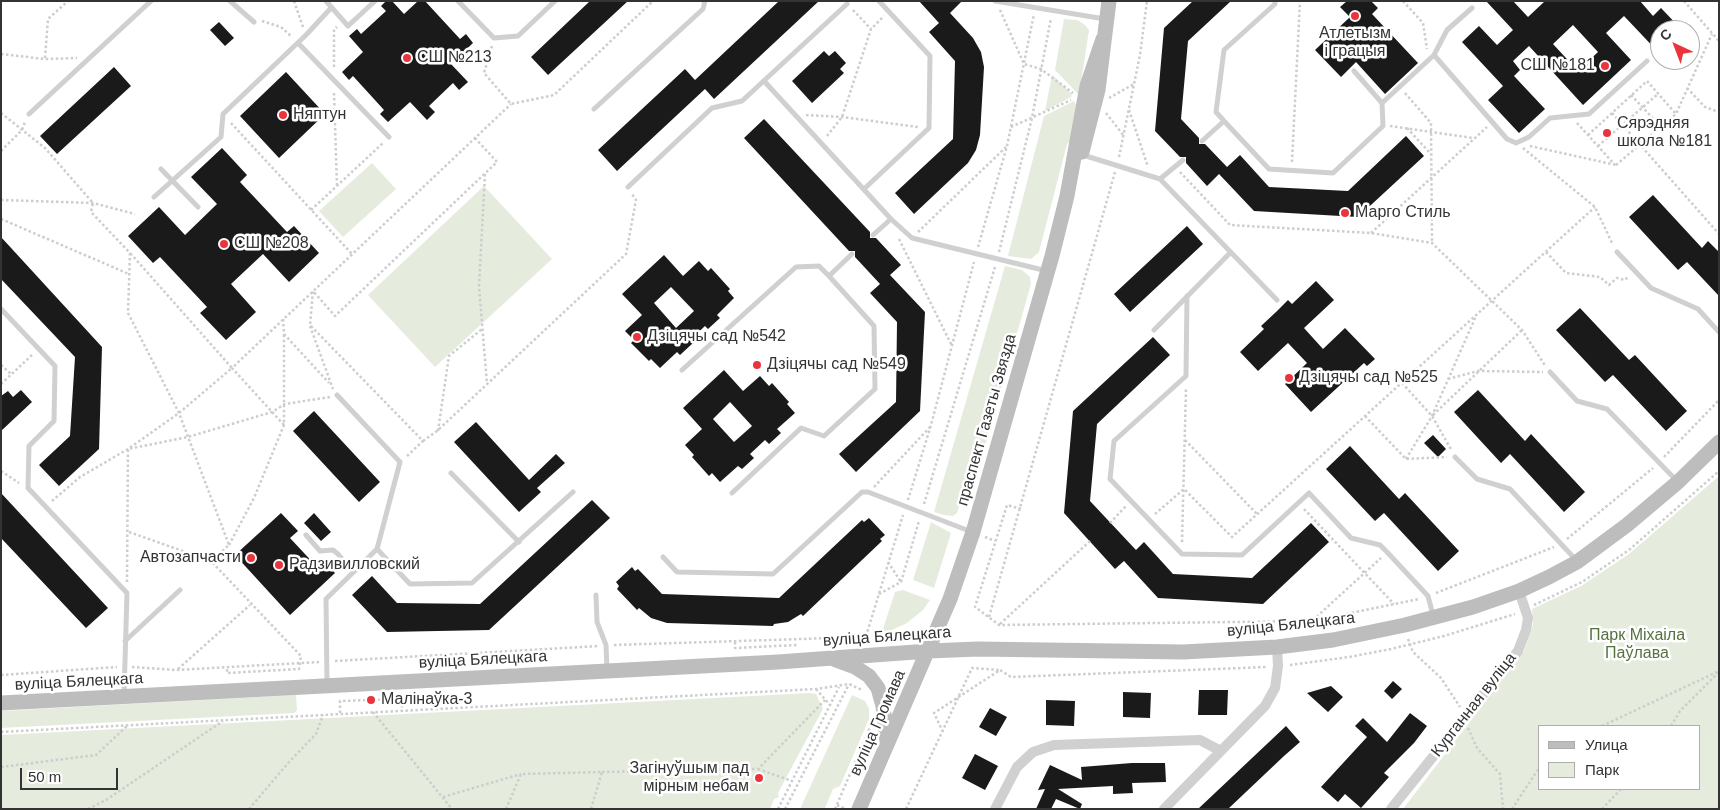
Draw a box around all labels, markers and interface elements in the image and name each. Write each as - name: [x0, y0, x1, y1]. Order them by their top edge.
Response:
- marker: Атлетызм і грацыя: [1349, 10, 1361, 22]
- north arrow: [1650, 20, 1700, 70]
- place label: Атлетызм і грацыя: [1319, 24, 1391, 62]
- text: С: [1656, 25, 1675, 44]
- place label: СШ №213: [417, 48, 492, 68]
- marker: СШ №213: [401, 52, 413, 64]
- place label: СШ №181: [1520, 56, 1595, 76]
- marker: СШ №181: [1599, 60, 1611, 72]
- place label: Няптун: [293, 105, 346, 125]
- marker: Няптун: [277, 109, 289, 121]
- place label: Сярэдняя школа №181: [1617, 114, 1712, 152]
- marker: Сярэдняя школа №181: [1601, 127, 1613, 139]
- place label: Марго Стиль: [1355, 203, 1451, 223]
- marker: Марго Стиль: [1339, 207, 1351, 219]
- place label: СШ №208: [234, 234, 309, 254]
- marker: СШ №208: [218, 238, 230, 250]
- place label: Дзіцячы сад №542: [647, 327, 786, 347]
- marker: Дзіцячы сад №542: [631, 331, 643, 343]
- street label: праспект Газеты Звязда: [953, 332, 1021, 508]
- place label: Дзіцячы сад №549: [767, 355, 906, 375]
- marker: Дзіцячы сад №549: [751, 359, 763, 371]
- place label: Дзіцячы сад №525: [1299, 368, 1438, 388]
- marker: Дзіцячы сад №525: [1283, 372, 1295, 384]
- place label: Автозапчасти: [140, 548, 241, 568]
- marker: Автозапчасти: [245, 552, 257, 564]
- place label: Радзивилловский: [289, 555, 420, 575]
- marker: Радзивилловский: [273, 559, 285, 571]
- street label: вуліца Бялецкага: [1226, 609, 1356, 641]
- street label: вуліца Бялецкага: [822, 623, 952, 651]
- park label: Парк Міхаіла Паўлава: [1589, 626, 1685, 664]
- street label: вуліца Бялецкага: [418, 647, 548, 673]
- street label: Курганная вуліца: [1427, 649, 1521, 761]
- street label: вуліца Громава: [846, 667, 910, 779]
- street label: вуліца Бялецкага: [14, 669, 144, 695]
- place label: Малінаўка-3: [381, 690, 473, 710]
- marker: Малінаўка-3: [365, 694, 377, 706]
- legend: [1538, 725, 1700, 790]
- text: Улица: [1585, 736, 1628, 753]
- scale bar: [22, 758, 120, 790]
- place label: Загінуўшым пад мірным небам: [630, 759, 749, 797]
- text: Парк: [1585, 761, 1619, 778]
- text: 50 m: [28, 768, 61, 785]
- marker: Загінуўшым пад мірным небам: [753, 772, 765, 784]

